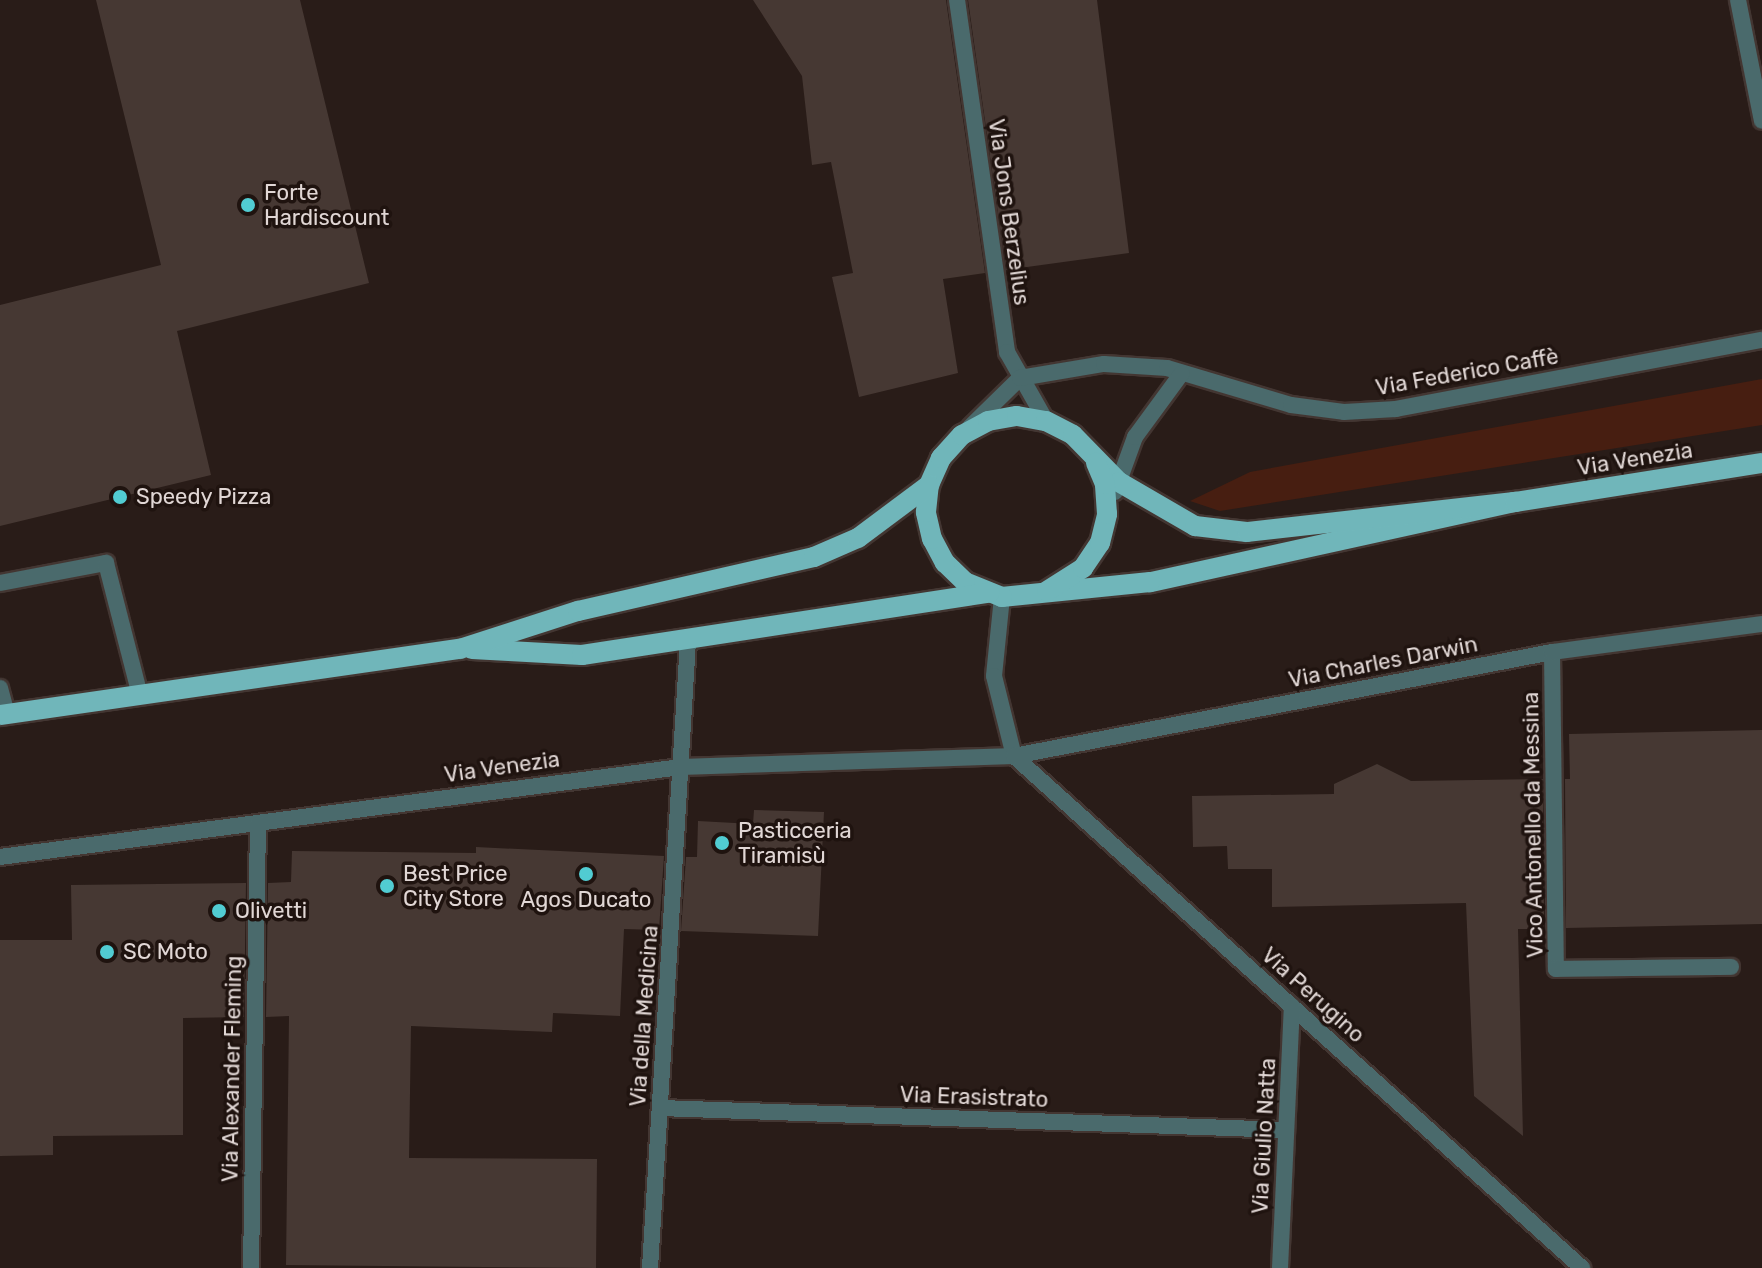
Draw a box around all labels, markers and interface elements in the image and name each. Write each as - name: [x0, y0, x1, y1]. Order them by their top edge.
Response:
- street label: Via Jons Berzelius: [983, 117, 1035, 307]
- place label: Forte Hardiscount: [264, 179, 389, 230]
- marker: Forte Hardiscount: [239, 196, 257, 214]
- street label: Via Federico Caffè: [1373, 343, 1561, 401]
- street label: Via Venezia: [1575, 437, 1695, 481]
- place label: Speedy Pizza: [136, 484, 272, 510]
- marker: Speedy Pizza: [111, 488, 129, 506]
- street label: Via Charles Darwin: [1286, 631, 1480, 693]
- street label: Vico Antonello da Messina: [1517, 691, 1549, 959]
- street label: Via Venezia: [442, 746, 562, 788]
- place label: Pasticceria Tiramisù: [738, 817, 852, 868]
- marker: Pasticceria Tiramisù: [713, 834, 731, 852]
- place label: Best Price City Store: [403, 860, 507, 912]
- marker: Agos Ducato: [577, 865, 595, 883]
- marker: Best Price City Store: [378, 877, 396, 895]
- place label: Agos Ducato: [521, 887, 651, 913]
- place label: Olivetti: [235, 898, 307, 924]
- marker: Olivetti: [210, 902, 228, 920]
- street label: Via della Medicina: [624, 924, 664, 1108]
- place label: SC Moto: [123, 939, 208, 965]
- street label: Via Perugino: [1256, 942, 1370, 1048]
- marker: SC Moto: [98, 943, 116, 961]
- street label: Via Alexander Fleming: [217, 955, 247, 1183]
- street label: Via Giulio Natta: [1247, 1057, 1281, 1215]
- street label: Via Erasistrato: [899, 1081, 1049, 1113]

